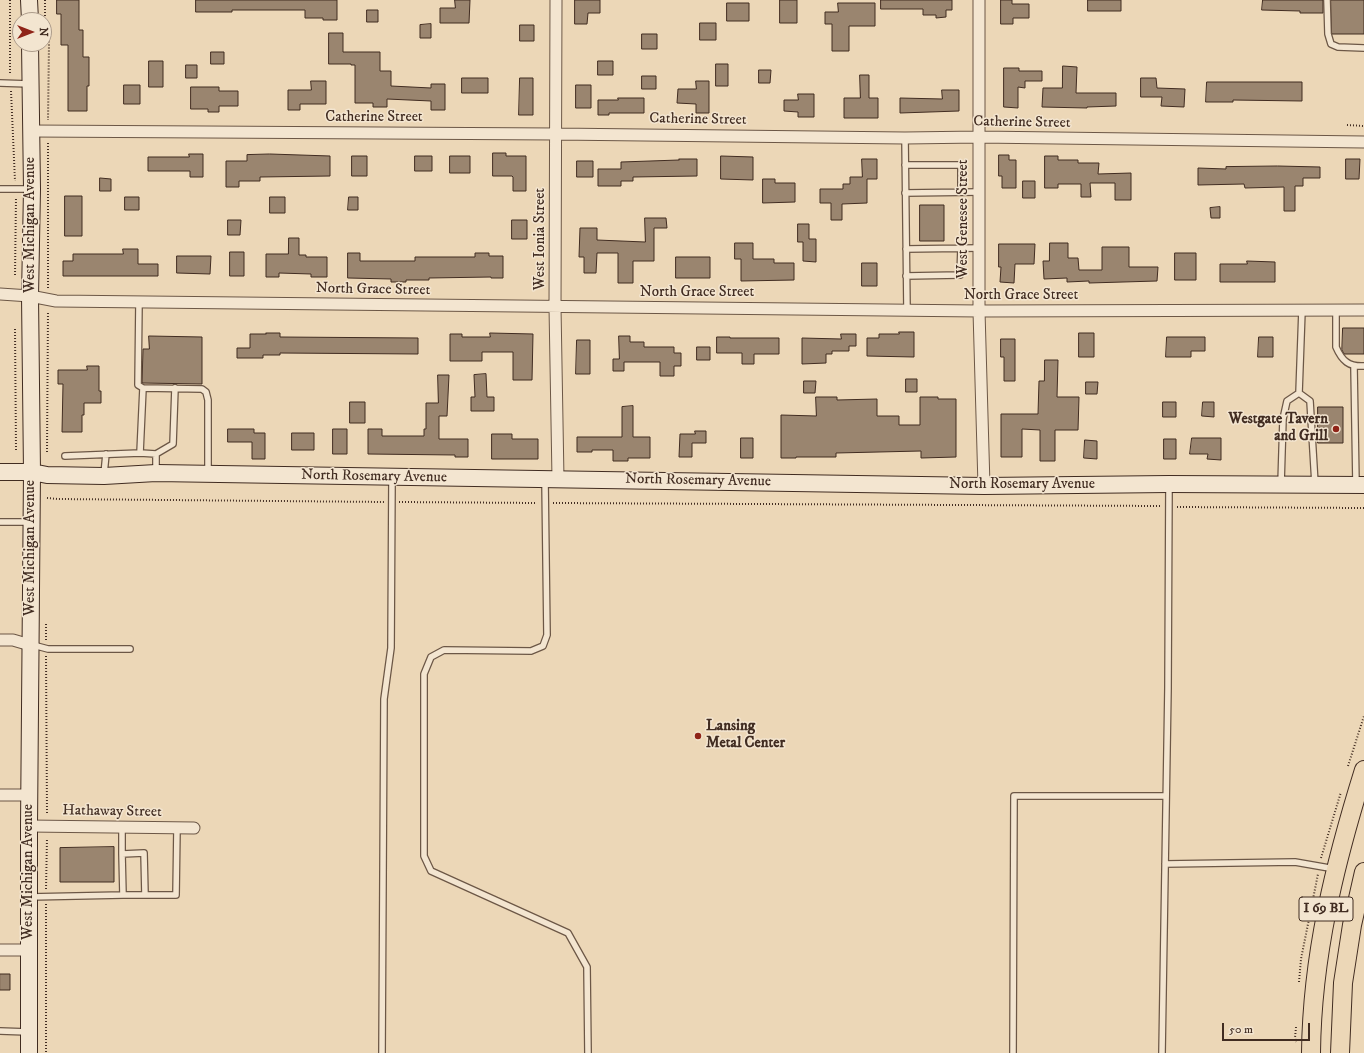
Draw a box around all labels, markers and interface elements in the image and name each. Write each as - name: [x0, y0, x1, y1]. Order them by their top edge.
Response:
- north arrow: [12, 12, 52, 52]
- text: N: [36, 27, 50, 37]
- street label: Catherine Street: [325, 109, 423, 127]
- street label: Catherine Street: [649, 110, 747, 130]
- street label: Catherine Street: [973, 113, 1071, 133]
- street label: West Michigan Avenue: [22, 157, 40, 293]
- street label: West Genesee Street: [955, 159, 973, 279]
- street label: West Ionia Street: [532, 188, 550, 290]
- street label: North Grace Street: [316, 280, 430, 300]
- street label: North Grace Street: [640, 284, 754, 302]
- street label: North Grace Street: [964, 287, 1078, 305]
- place label: Westgate Tavern and Grill: [1229, 411, 1328, 446]
- marker: Westgate Tavern and Grill: [1331, 424, 1341, 434]
- street label: North Rosemary Avenue: [301, 467, 447, 487]
- street label: North Rosemary Avenue: [625, 471, 771, 491]
- street label: North Rosemary Avenue: [949, 476, 1095, 494]
- street label: West Michigan Avenue: [22, 480, 40, 616]
- place label: Lansing Metal Center: [706, 718, 785, 753]
- marker: Lansing Metal Center: [693, 731, 703, 741]
- street label: Hathaway Street: [62, 802, 162, 822]
- street label: West Michigan Avenue: [20, 804, 38, 940]
- road number: I 69 BL: [1299, 897, 1353, 921]
- scale bar: [1224, 1015, 1312, 1041]
- text: 50 m: [1229, 1022, 1253, 1037]

